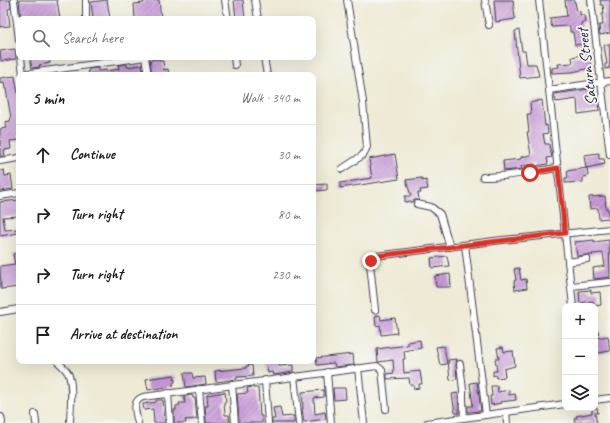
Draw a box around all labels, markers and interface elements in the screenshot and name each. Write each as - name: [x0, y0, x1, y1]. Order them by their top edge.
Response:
- search box: [16, 16, 316, 60]
- street label: Saturn Street: [572, 25, 602, 107]
- icon: search: [30, 27, 52, 49]
- text: Search here: [62, 29, 123, 48]
- text: 5 min: [32, 88, 64, 109]
- text: Walk · 340 m: [241, 90, 300, 106]
- icon: ahead: [32, 144, 54, 166]
- text: Continue: [70, 145, 115, 164]
- text: 30 m: [278, 147, 300, 163]
- route start: [521, 164, 539, 182]
- icon: right: [32, 204, 54, 226]
- text: Turn right: [70, 205, 123, 224]
- text: 80 m: [278, 207, 300, 223]
- route end: [362, 252, 380, 270]
- icon: right: [32, 264, 54, 286]
- text: Turn right: [70, 265, 123, 284]
- text: 230 m: [272, 267, 300, 283]
- map controls: [562, 303, 598, 411]
- button: +: [562, 303, 598, 339]
- icon: arrive: [32, 324, 54, 346]
- text: Arrive at destination: [70, 325, 177, 344]
- button: −: [562, 339, 598, 375]
- button: layers: [562, 375, 598, 411]

